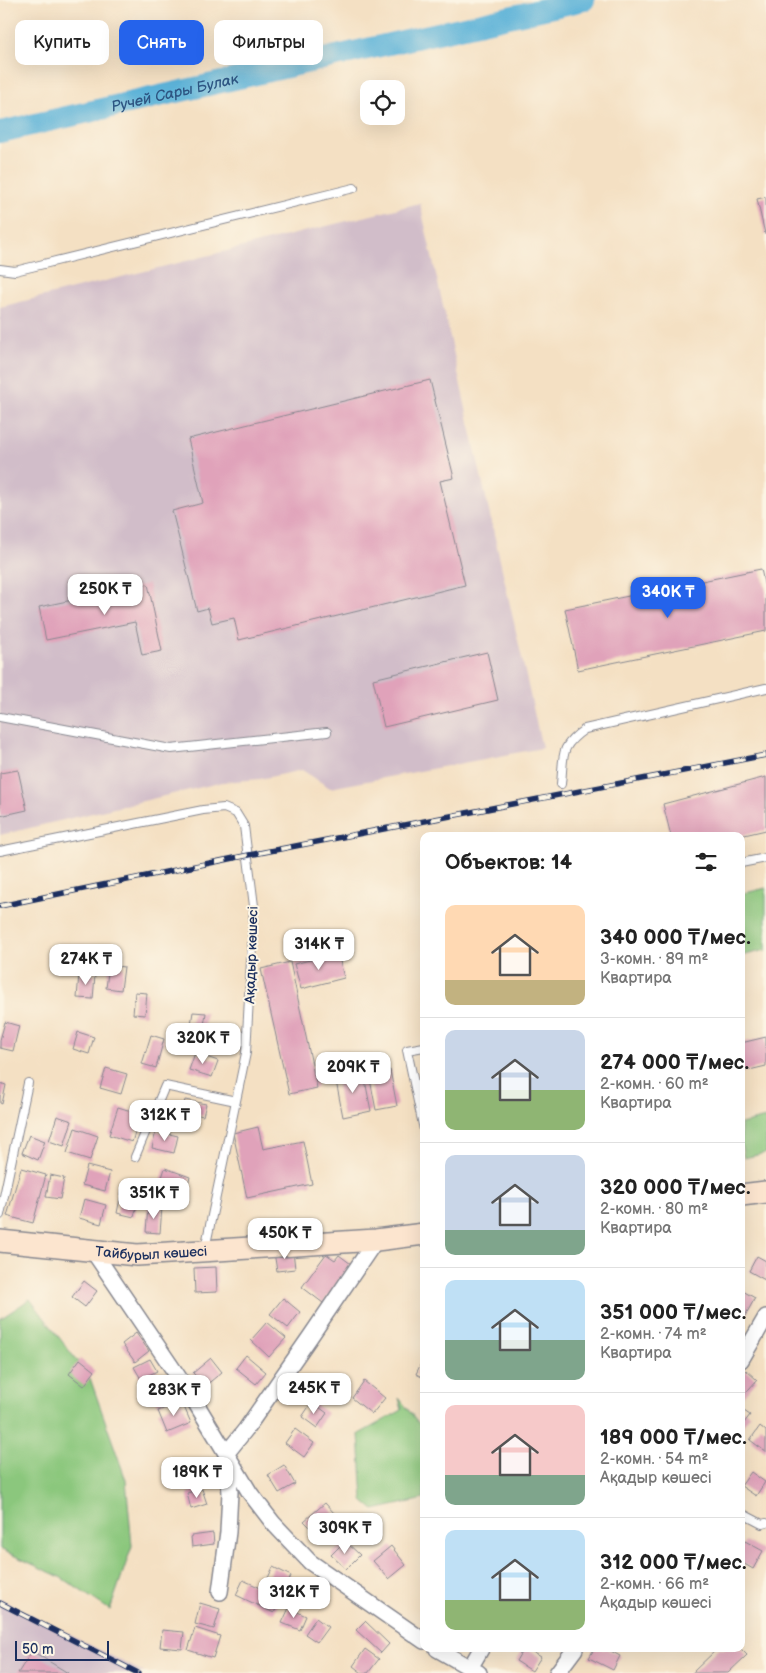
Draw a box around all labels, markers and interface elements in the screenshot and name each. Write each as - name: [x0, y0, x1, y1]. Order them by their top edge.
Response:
- chip: Купить: [15, 20, 109, 65]
- chip: Снять: [119, 20, 204, 65]
- chip: Фильтры: [214, 20, 323, 65]
- water label: Ручей Сары Булак: [109, 69, 241, 117]
- map controls: [360, 80, 405, 125]
- button: locate: [360, 80, 405, 125]
- pin: 250K ₸: [64, 574, 146, 616]
- pin: 340K ₸: [627, 576, 709, 619]
- text: 250K ₸: [79, 580, 131, 599]
- text: 340K ₸: [642, 583, 694, 602]
- icon: filters: [692, 848, 720, 876]
- text: Объектов: 14: [445, 850, 572, 875]
- street label: Ақадыр көшесі: [241, 906, 262, 1005]
- icon: home: [485, 925, 545, 985]
- text: 340 000 ₸/мес.: [600, 925, 751, 950]
- pin: 314K ₸: [278, 928, 360, 971]
- text: 314K ₸: [294, 935, 344, 954]
- pin: 274K ₸: [45, 944, 127, 986]
- text: 274K ₸: [60, 950, 112, 969]
- text: 3-комн. · 89 m²: [600, 950, 708, 969]
- text: Квартира: [600, 969, 672, 988]
- pin: 320K ₸: [162, 1022, 244, 1065]
- text: 320K ₸: [177, 1029, 229, 1048]
- icon: home: [485, 1050, 545, 1110]
- text: 274 000 ₸/мес.: [600, 1050, 749, 1075]
- pin: 209K ₸: [312, 1052, 394, 1094]
- text: 209K ₸: [327, 1058, 379, 1077]
- text: 2-комн. · 60 m²: [600, 1075, 709, 1094]
- text: Квартира: [600, 1094, 672, 1113]
- pin: 312K ₸: [124, 1100, 206, 1142]
- text: 312K ₸: [140, 1106, 190, 1125]
- icon: home: [485, 1175, 545, 1235]
- text: 320 000 ₸/мес.: [600, 1175, 751, 1200]
- pin: 351K ₸: [113, 1178, 195, 1220]
- text: 351K ₸: [129, 1184, 179, 1203]
- text: 2-комн. · 80 m²: [600, 1200, 708, 1219]
- pin: 450K ₸: [244, 1218, 326, 1260]
- text: Квартира: [600, 1219, 672, 1238]
- text: 450K ₸: [259, 1224, 311, 1243]
- street label: Тайбурыл көшесі: [94, 1243, 208, 1264]
- icon: home: [485, 1300, 545, 1360]
- text: 351 000 ₸/мес.: [600, 1300, 746, 1325]
- text: 2-комн. · 74 m²: [600, 1325, 707, 1344]
- text: Квартира: [600, 1344, 672, 1363]
- pin: 245K ₸: [273, 1372, 355, 1415]
- pin: 283K ₸: [133, 1374, 215, 1417]
- text: 245K ₸: [288, 1379, 340, 1398]
- text: 283K ₸: [148, 1381, 200, 1400]
- icon: home: [485, 1425, 545, 1485]
- text: 189 000 ₸/мес.: [600, 1425, 747, 1450]
- text: 2-комн. · 54 m²: [600, 1450, 708, 1469]
- pin: 189K ₸: [156, 1456, 238, 1499]
- text: 189K ₸: [172, 1463, 222, 1482]
- text: Ақадыр көшесі: [600, 1469, 712, 1488]
- pin: 309K ₸: [304, 1512, 386, 1555]
- text: 309K ₸: [319, 1519, 371, 1538]
- icon: home: [485, 1550, 545, 1610]
- text: 312 000 ₸/мес.: [600, 1550, 747, 1575]
- text: 2-комн. · 66 m²: [600, 1575, 709, 1594]
- pin: 312K ₸: [253, 1576, 335, 1619]
- text: 312K ₸: [269, 1583, 319, 1602]
- text: Ақадыр көшесі: [600, 1594, 712, 1613]
- scale bar: [15, 1638, 109, 1661]
- text: 50 m: [22, 1641, 54, 1658]

